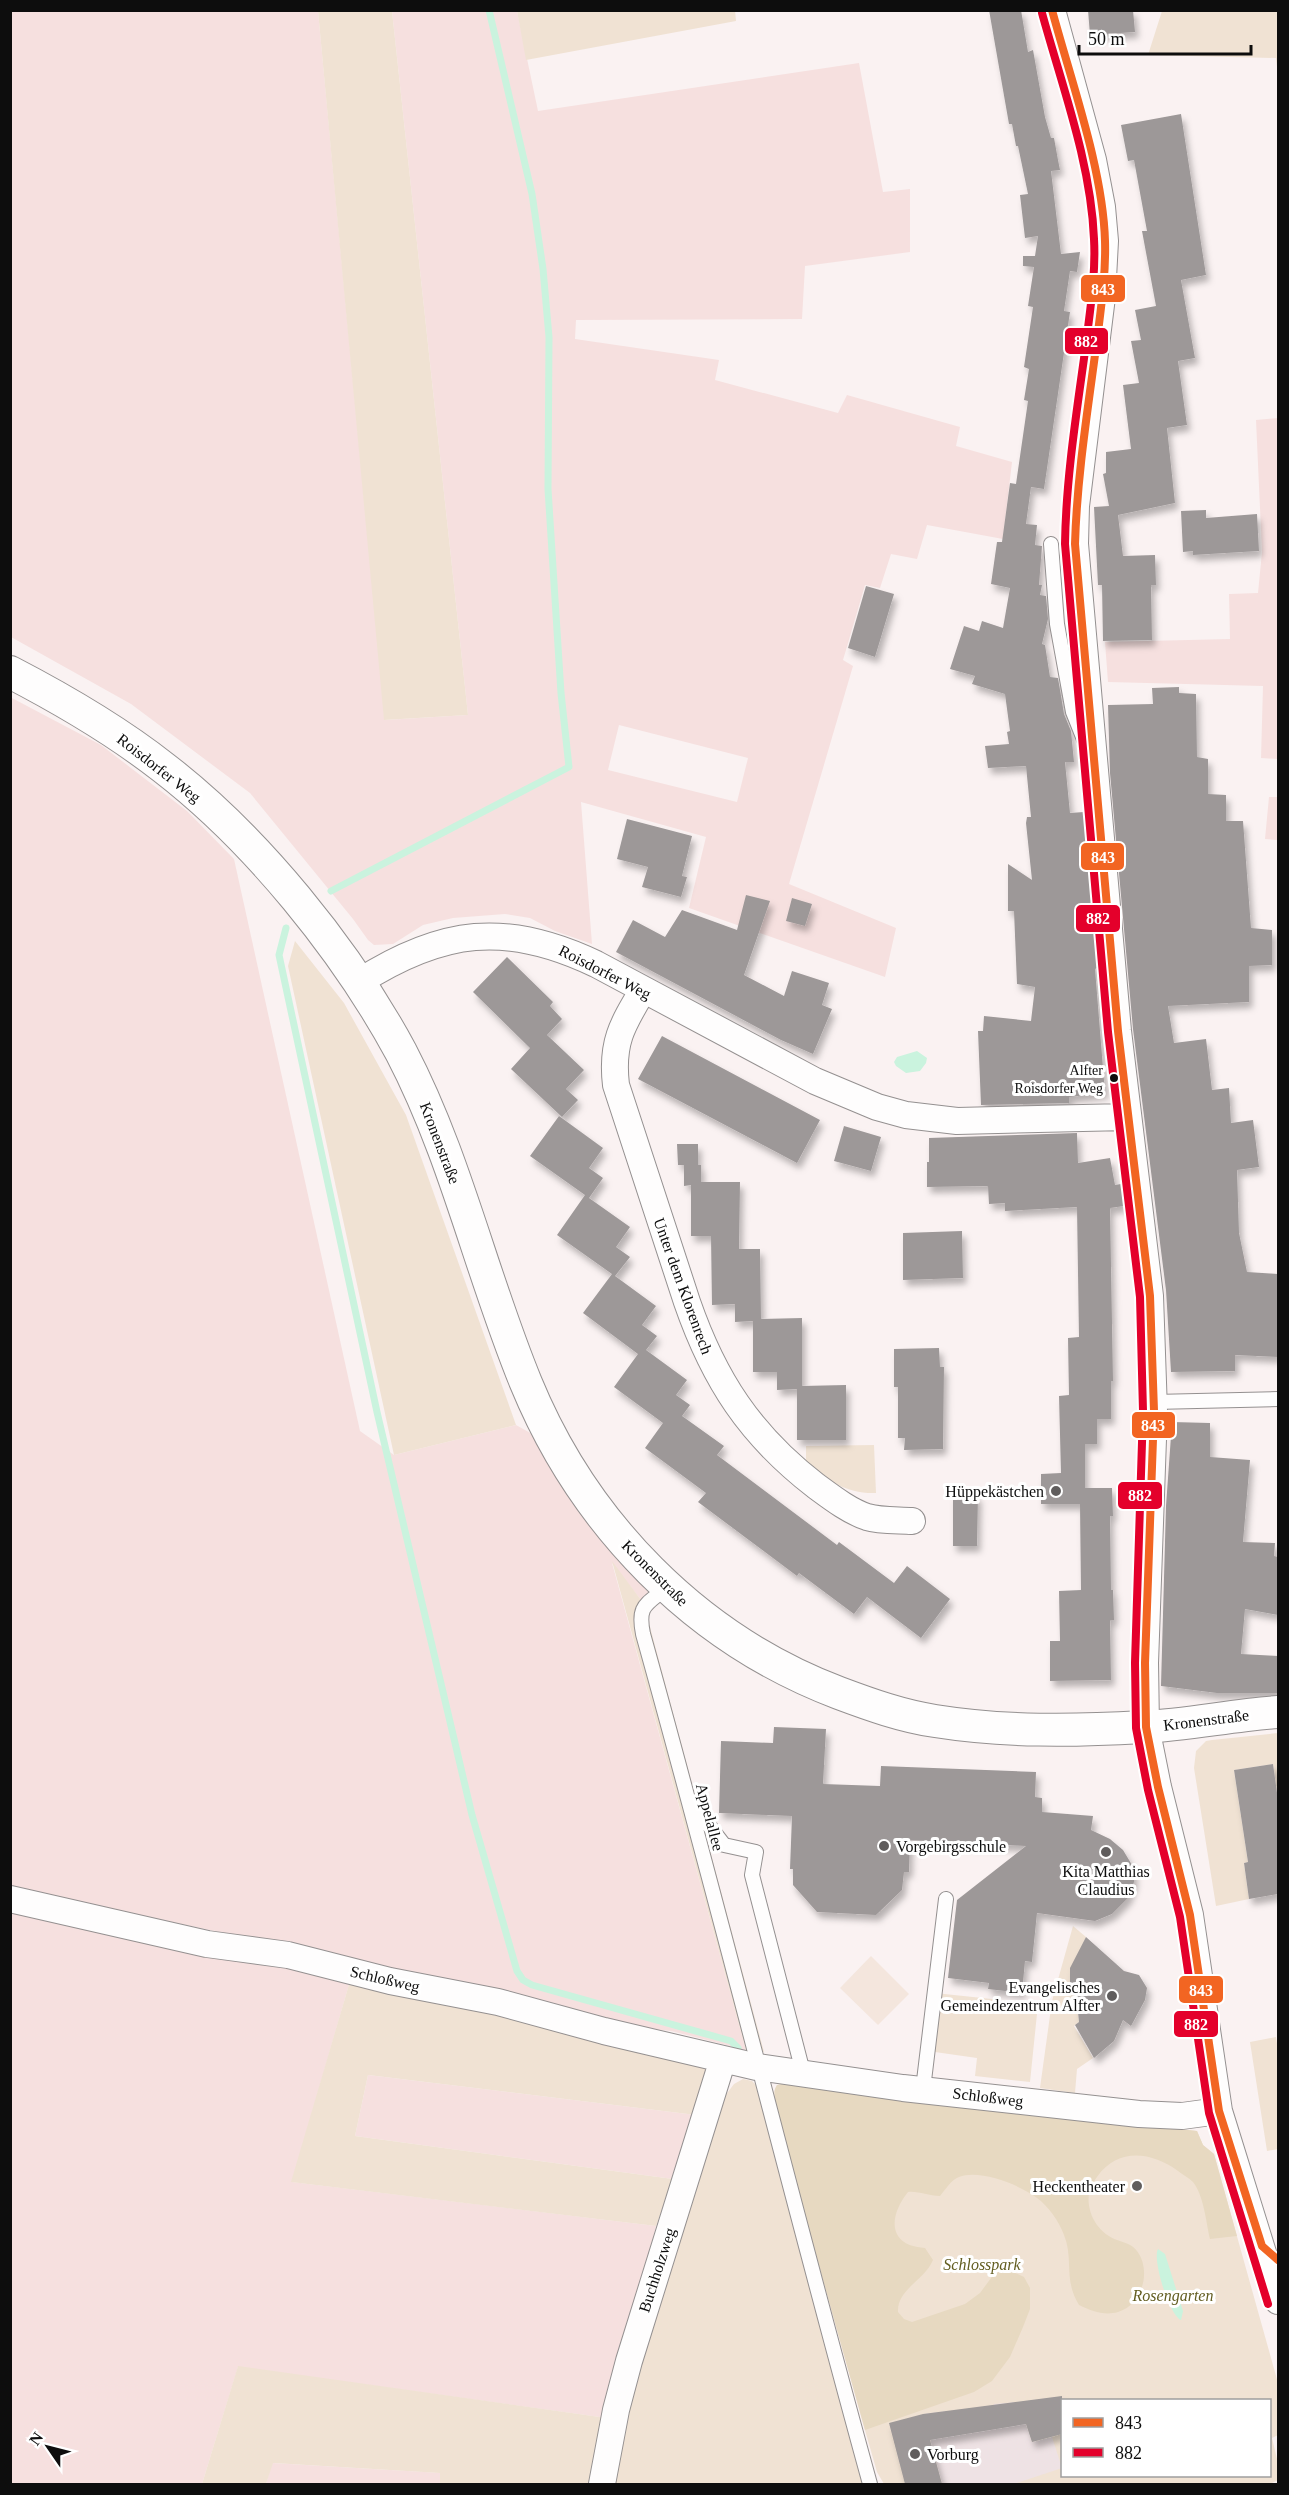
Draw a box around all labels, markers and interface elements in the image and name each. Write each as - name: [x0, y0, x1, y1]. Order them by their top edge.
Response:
- scale bar: [1079, 18, 1252, 56]
- text: 50 m: [1088, 29, 1125, 49]
- line badge: 843: [1080, 274, 1126, 303]
- text: 843: [1091, 281, 1115, 298]
- line badge: 882: [1064, 327, 1109, 355]
- text: 882: [1074, 333, 1098, 350]
- street label: Roisdorfer Weg: [113, 730, 204, 807]
- line badge: 843: [1080, 842, 1125, 871]
- text: 843: [1091, 849, 1115, 866]
- line badge: 882: [1075, 904, 1121, 933]
- text: 882: [1086, 910, 1110, 927]
- street label: Roisdorfer Weg: [556, 941, 654, 1003]
- place label: Alfter Roisdorfer Weg: [1015, 1063, 1103, 1096]
- marker: Alfter Roisdorfer Weg: [1108, 1072, 1120, 1084]
- street label: Kronenstraße: [417, 1100, 463, 1186]
- street label: Unter dem Klorenrech: [650, 1215, 716, 1357]
- line badge: 843: [1131, 1411, 1176, 1439]
- text: 843: [1141, 1417, 1165, 1434]
- line badge: 882: [1117, 1481, 1163, 1510]
- place label: Hüppekästchen: [945, 1483, 1044, 1501]
- marker: Hüppekästchen: [1049, 1484, 1063, 1498]
- text: 882: [1128, 1487, 1152, 1504]
- street label: Kronenstraße: [619, 1537, 691, 1609]
- street label: Kronenstraße: [1162, 1706, 1250, 1734]
- street label: Appelallee: [692, 1781, 727, 1853]
- place label: Vorgebirgsschule: [896, 1838, 1006, 1856]
- marker: Vorgebirgsschule: [877, 1839, 891, 1853]
- marker: Kita Matthias Claudius: [1099, 1845, 1113, 1859]
- place label: Kita Matthias Claudius: [1062, 1863, 1150, 1898]
- street label: Schloßweg: [348, 1963, 422, 1996]
- line badge: 843: [1178, 1975, 1224, 2004]
- place label: Evangelisches Gemeindezentrum Alfter: [941, 1979, 1101, 2014]
- text: 843: [1189, 1982, 1213, 1999]
- marker: Evangelisches Gemeindezentrum Alfter: [1105, 1989, 1119, 2003]
- line badge: 882: [1173, 2010, 1219, 2038]
- text: 882: [1184, 2016, 1208, 2033]
- street label: Schloßweg: [952, 2084, 1024, 2111]
- place label: Heckentheater: [1033, 2178, 1126, 2195]
- marker: Heckentheater: [1130, 2179, 1144, 2193]
- street label: Buchholzweg: [635, 2226, 680, 2315]
- park label: Schlosspark: [943, 2256, 1022, 2274]
- park label: Rosengarten: [1132, 2287, 1213, 2305]
- legend: [1061, 2399, 1271, 2477]
- text: 843: [1115, 2413, 1142, 2433]
- north arrow: [18, 2417, 78, 2477]
- text: N: [26, 2429, 47, 2448]
- text: 882: [1115, 2443, 1142, 2463]
- place label: Vorburg: [927, 2446, 979, 2464]
- marker: Vorburg: [908, 2447, 922, 2461]

